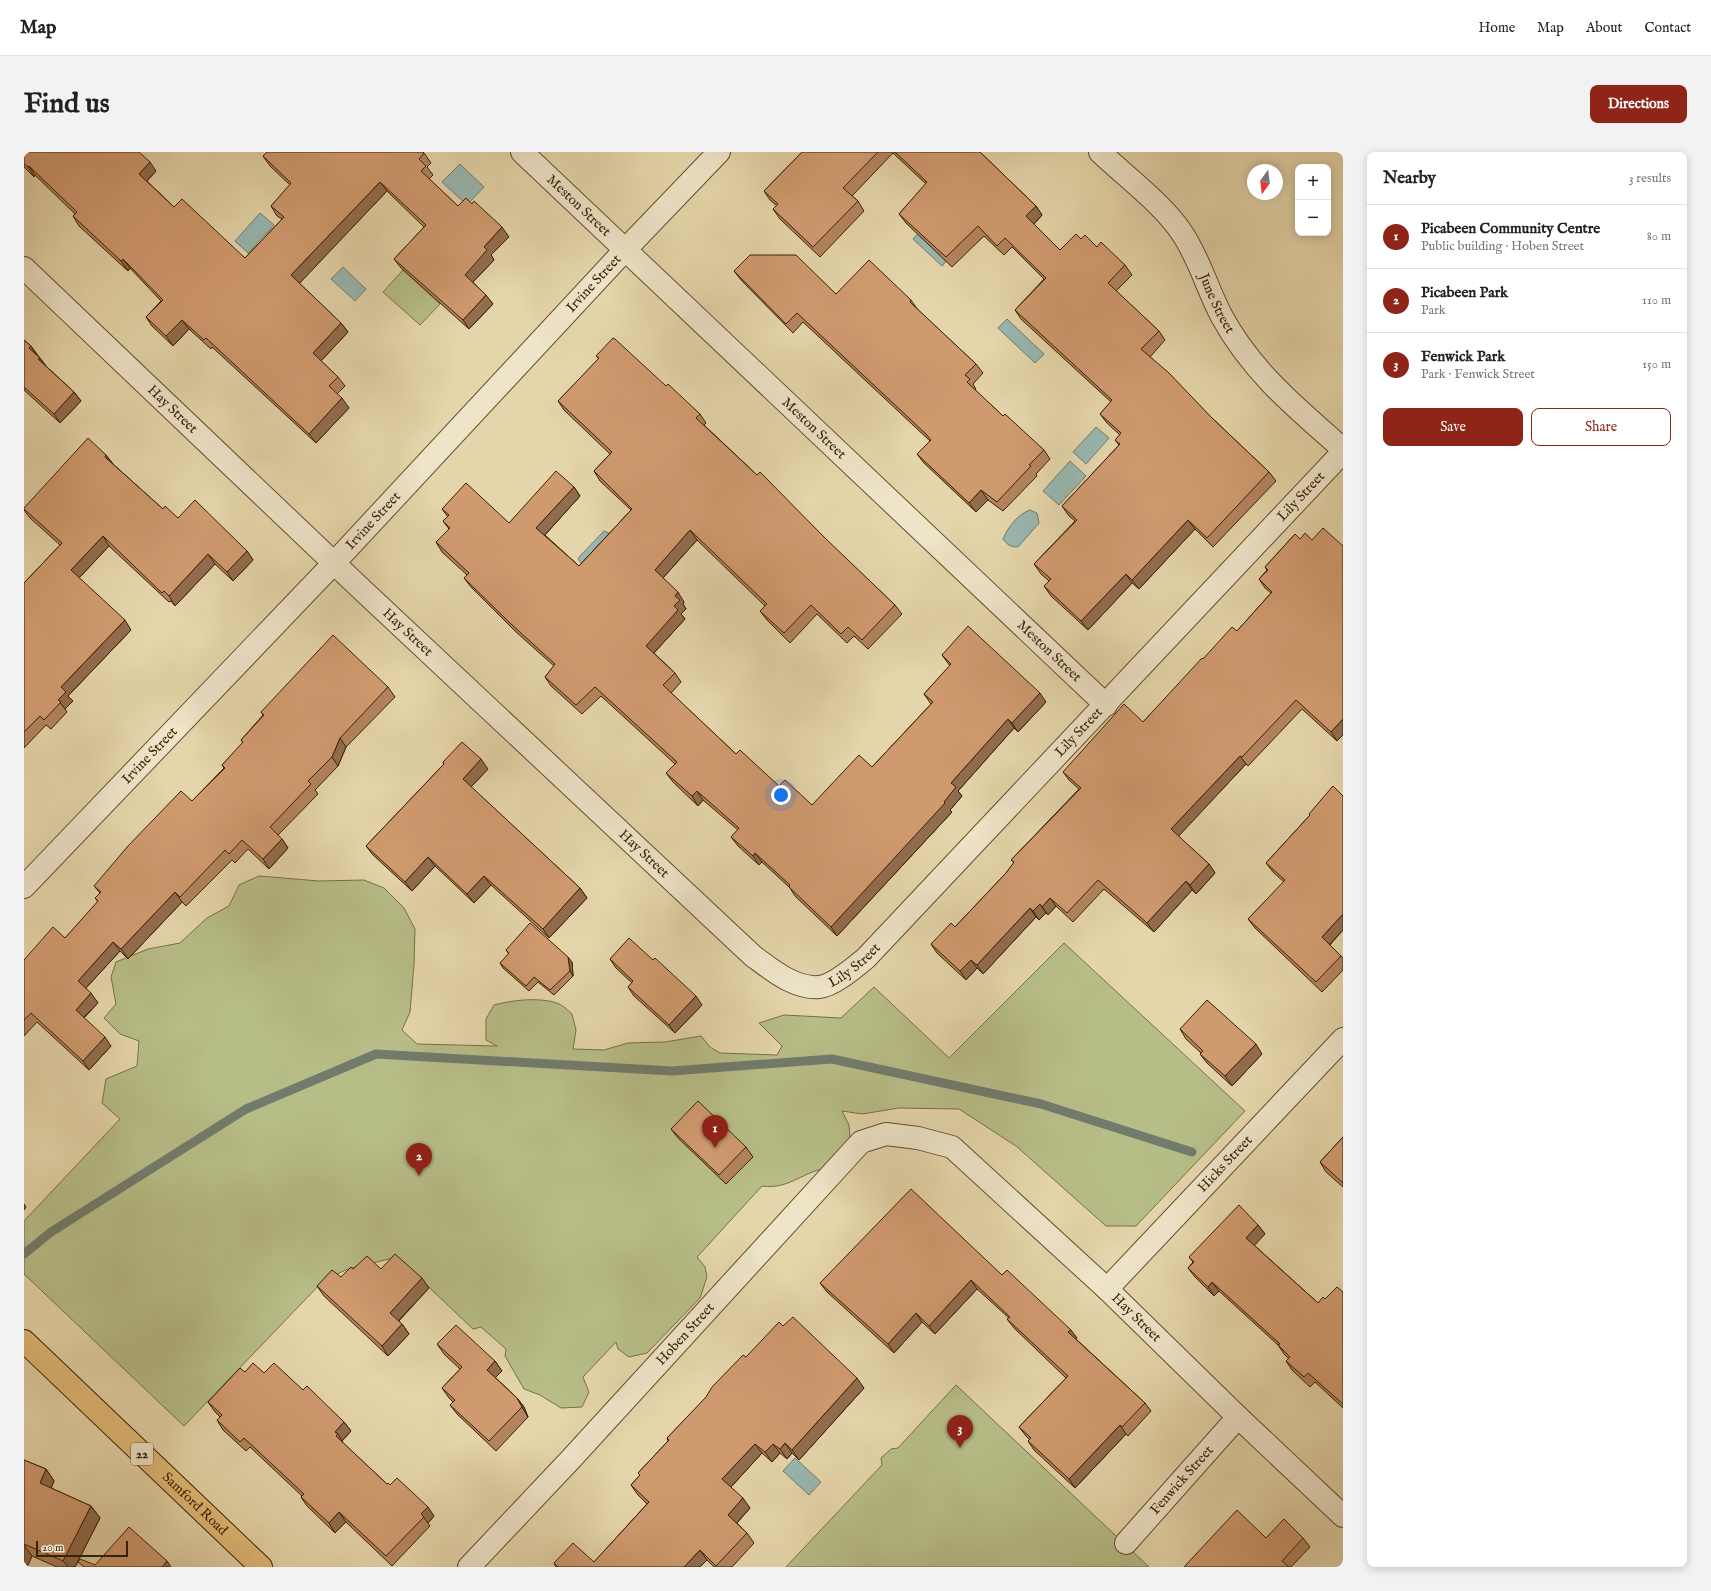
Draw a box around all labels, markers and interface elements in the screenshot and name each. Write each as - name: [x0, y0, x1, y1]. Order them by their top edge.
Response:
- text: Map: [20, 16, 56, 40]
- text: Home: [1479, 19, 1515, 37]
- text: Map: [1537, 19, 1564, 37]
- text: About: [1586, 19, 1622, 37]
- text: Contact: [1644, 19, 1691, 37]
- button: Directions: [1590, 85, 1687, 123]
- text: Find us: [24, 87, 110, 122]
- north arrow: [1247, 164, 1283, 200]
- map controls: [1295, 164, 1331, 236]
- button: +: [1295, 164, 1331, 200]
- text: Nearby: [1383, 168, 1436, 189]
- text: 3 results: [1629, 170, 1671, 187]
- street label: Meston Street: [543, 171, 615, 241]
- button: −: [1295, 200, 1331, 236]
- text: Picabeen Community Centre: [1421, 219, 1600, 238]
- text: 1: [1394, 228, 1398, 245]
- text: 80 m: [1647, 228, 1671, 245]
- text: Public building · Hoben Street: [1421, 238, 1584, 255]
- street label: Irvine Street: [562, 251, 625, 316]
- street label: June Street: [1194, 269, 1239, 337]
- text: Picabeen Park: [1421, 283, 1508, 302]
- text: 2: [1393, 292, 1399, 309]
- text: 110 m: [1642, 292, 1671, 309]
- text: Park: [1421, 302, 1446, 319]
- text: Fenwick Park: [1421, 347, 1505, 366]
- text: 3: [1394, 356, 1398, 373]
- text: 150 m: [1642, 356, 1671, 373]
- text: Park · Fenwick Street: [1421, 366, 1535, 383]
- street label: Hay Street: [144, 381, 202, 438]
- street label: Meston Street: [778, 394, 850, 463]
- button: Save: [1383, 408, 1523, 446]
- button: Share: [1531, 408, 1671, 446]
- street label: Lily Street: [1273, 468, 1329, 525]
- street label: Irvine Street: [342, 488, 405, 554]
- street label: Hay Street: [378, 604, 437, 660]
- street label: Meston Street: [1013, 616, 1085, 686]
- street label: Lily Street: [1051, 703, 1107, 761]
- street label: Irvine Street: [118, 723, 182, 788]
- your location: [771, 785, 791, 805]
- street label: Hay Street: [615, 826, 673, 882]
- street label: Lily Street: [825, 939, 885, 992]
- pin: 1: [702, 1115, 728, 1148]
- street label: Hicks Street: [1194, 1131, 1256, 1196]
- pin: 2: [406, 1143, 432, 1176]
- street label: Hay Street: [1108, 1289, 1165, 1346]
- street label: Hoben Street: [652, 1299, 719, 1369]
- pin: 3: [947, 1415, 973, 1448]
- street label: Fenwick Street: [1146, 1442, 1218, 1519]
- road number: 22: [131, 1443, 153, 1465]
- street label: Samford Road: [158, 1468, 232, 1540]
- scale bar: [36, 1539, 128, 1558]
- text: 20 m: [42, 1541, 63, 1555]

